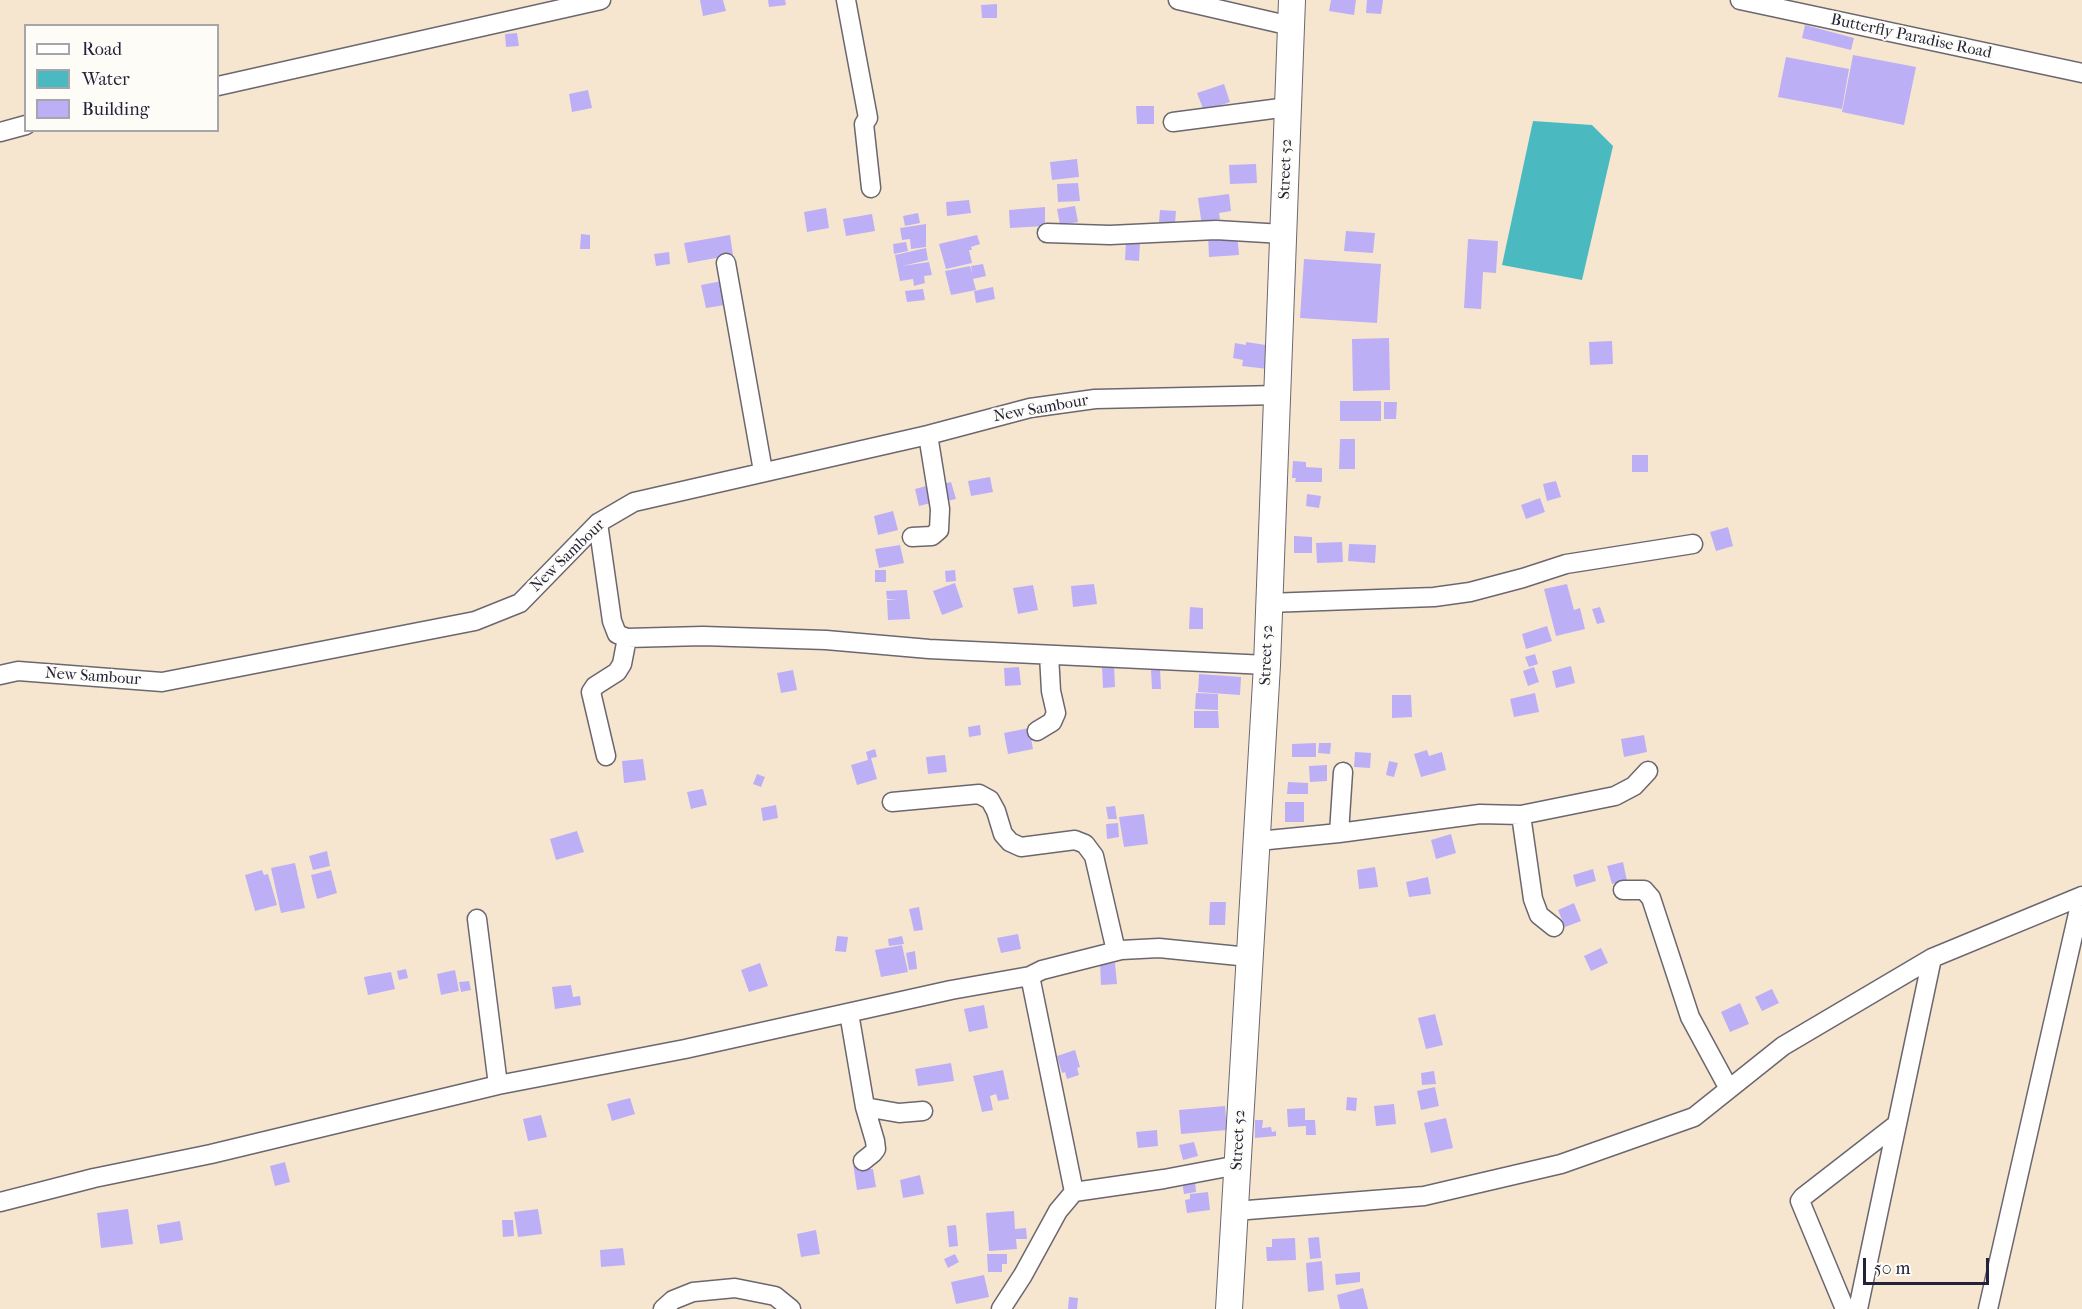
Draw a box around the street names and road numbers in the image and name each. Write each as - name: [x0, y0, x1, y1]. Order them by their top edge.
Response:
- street label: Butterfly Paradise Road: [1829, 11, 1993, 63]
- street label: Street 52: [1275, 138, 1297, 200]
- street label: New Sambour: [992, 391, 1090, 427]
- street label: New Sambour: [527, 516, 609, 596]
- street label: Street 52: [1256, 624, 1278, 686]
- street label: New Sambour: [44, 664, 142, 690]
- street label: Street 52: [1228, 1109, 1250, 1171]

